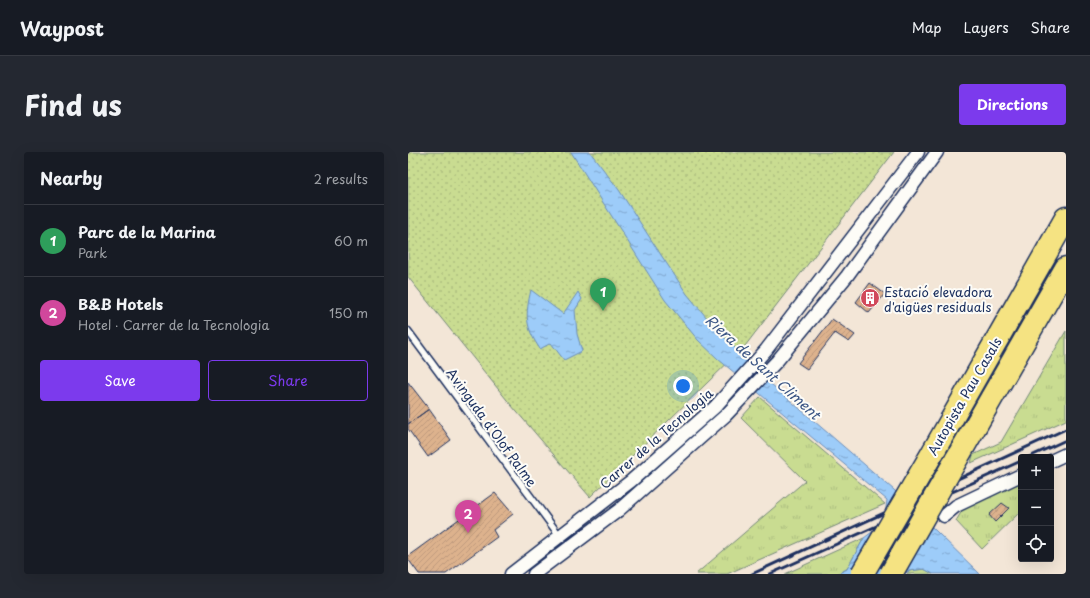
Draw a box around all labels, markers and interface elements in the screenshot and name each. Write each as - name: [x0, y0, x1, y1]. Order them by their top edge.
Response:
- text: Waypost: [20, 14, 104, 42]
- text: Map: [912, 17, 942, 38]
- text: Layers: [964, 17, 1009, 38]
- text: Share: [1031, 17, 1070, 38]
- text: Find us: [24, 83, 122, 126]
- button: Directions: [959, 84, 1066, 125]
- text: Nearby: [40, 165, 102, 191]
- text: 2 results: [314, 169, 368, 188]
- text: Parc de la Marina: [78, 220, 216, 243]
- text: 1: [50, 231, 56, 250]
- text: 60 m: [334, 231, 368, 250]
- text: Park: [78, 243, 107, 262]
- pin: 1: [590, 278, 616, 311]
- place label: Estació elevadora d'aigües residuals: [884, 282, 993, 316]
- building icon: Estació elevadora d'aigües residuals: [859, 287, 881, 309]
- text: B&B Hotels: [78, 292, 163, 315]
- text: 2: [48, 303, 58, 322]
- text: 150 m: [329, 303, 368, 322]
- water label: Riera de Sant Climent: [701, 310, 827, 426]
- text: Hotel · Carrer de la Tecnologia: [78, 315, 269, 334]
- street label: Autopista Pau Casals: [922, 333, 1006, 458]
- button: Save: [40, 360, 200, 401]
- button: Share: [208, 360, 368, 401]
- street label: Avinguda d'Olof Palme: [442, 364, 542, 490]
- your location: [673, 376, 693, 396]
- street label: Carrer de la Tecnologia: [595, 383, 717, 493]
- map controls: [1018, 454, 1054, 562]
- button: +: [1018, 454, 1054, 490]
- button: −: [1018, 490, 1054, 526]
- pin: 2: [455, 500, 481, 533]
- button: locate: [1018, 526, 1054, 562]

